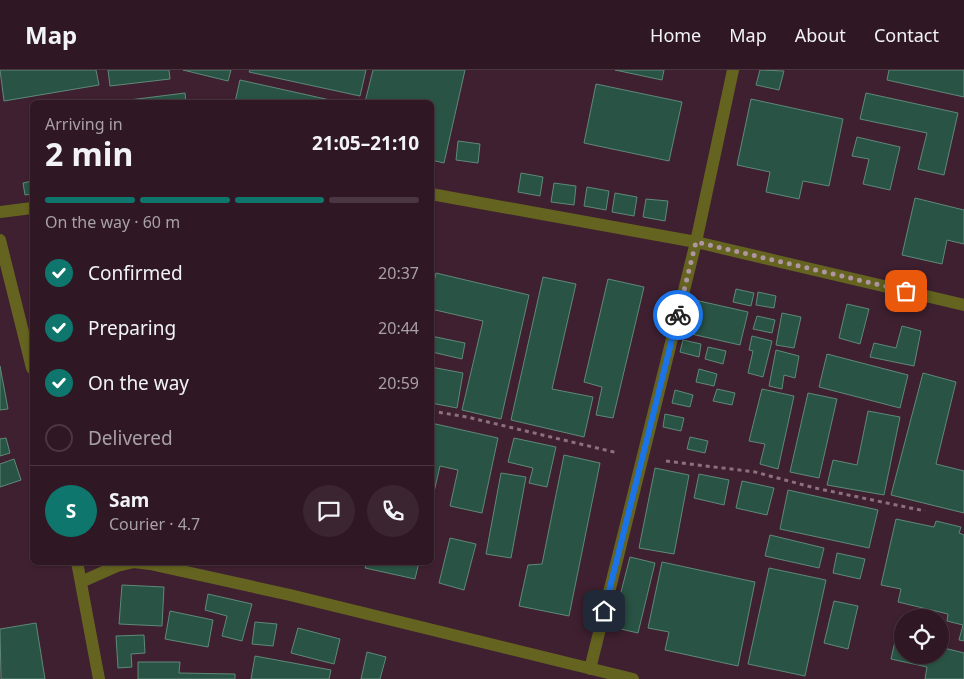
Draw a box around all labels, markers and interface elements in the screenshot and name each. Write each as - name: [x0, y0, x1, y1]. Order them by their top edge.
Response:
- text: Map: [25, 18, 77, 51]
- text: Home: [650, 23, 701, 47]
- text: Map: [729, 23, 767, 47]
- text: About: [795, 23, 846, 47]
- text: Contact: [874, 23, 939, 47]
- text: Arriving in: [45, 113, 123, 135]
- text: 21:05–21:10: [312, 130, 419, 156]
- text: 2 min: [45, 132, 133, 175]
- text: On the way · 60 m: [45, 211, 180, 233]
- icon: check: [45, 259, 73, 287]
- text: Confirmed: [88, 260, 183, 286]
- text: 20:37: [378, 262, 419, 284]
- pin: [885, 270, 927, 312]
- icon: bag: [892, 277, 920, 305]
- courier: [653, 290, 703, 340]
- icon: bike: [664, 301, 692, 329]
- icon: check: [45, 314, 73, 342]
- text: Preparing: [88, 315, 176, 341]
- text: 20:44: [378, 317, 419, 339]
- icon: check: [45, 369, 73, 397]
- text: On the way: [88, 370, 189, 396]
- text: 20:59: [378, 372, 419, 394]
- text: Delivered: [88, 425, 173, 451]
- button: chat: [303, 485, 355, 537]
- button: phone: [367, 485, 419, 537]
- text: Sam: [109, 487, 149, 513]
- text: S: [66, 498, 76, 524]
- text: Courier · 4.7: [109, 513, 200, 535]
- pin: [583, 590, 625, 632]
- icon: home: [590, 597, 618, 625]
- map controls: [894, 609, 949, 664]
- button: locate: [894, 609, 949, 664]

